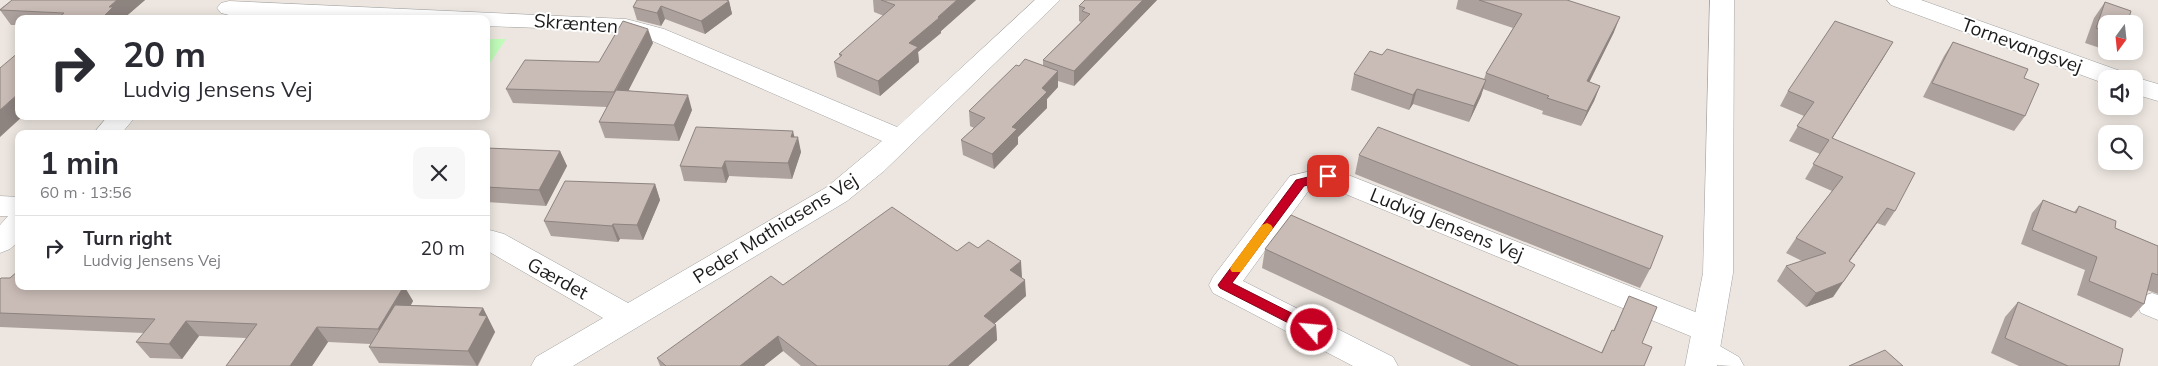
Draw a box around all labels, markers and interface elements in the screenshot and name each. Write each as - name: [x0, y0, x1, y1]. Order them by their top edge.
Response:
- street label: Skrænten: [533, 8, 619, 38]
- street label: Tornevangsvej: [1958, 12, 2086, 78]
- north arrow: [2098, 15, 2142, 60]
- map controls: [2098, 15, 2143, 170]
- text: 20 m: [123, 32, 206, 76]
- icon: right: [40, 35, 105, 100]
- button: sound: [2098, 70, 2143, 115]
- text: Ludvig Jensens Vej: [123, 75, 312, 103]
- button: search: [2098, 125, 2143, 170]
- text: 1 min: [40, 144, 119, 182]
- button: close: [413, 147, 465, 199]
- pin: [1307, 155, 1349, 197]
- icon: arrive: [1314, 162, 1342, 190]
- street label: Peder Mathiasens Vej: [688, 168, 862, 288]
- text: 60 m · 13:56: [40, 182, 132, 202]
- street label: Ludvig Jensens Vej: [1367, 182, 1527, 266]
- text: Turn right: [83, 226, 172, 250]
- icon: right: [40, 234, 68, 262]
- text: 20 m: [421, 236, 465, 260]
- text: Ludvig Jensens Vej: [83, 250, 221, 270]
- street label: Gærdet: [523, 252, 593, 305]
- position arrow: [1285, 303, 1337, 355]

